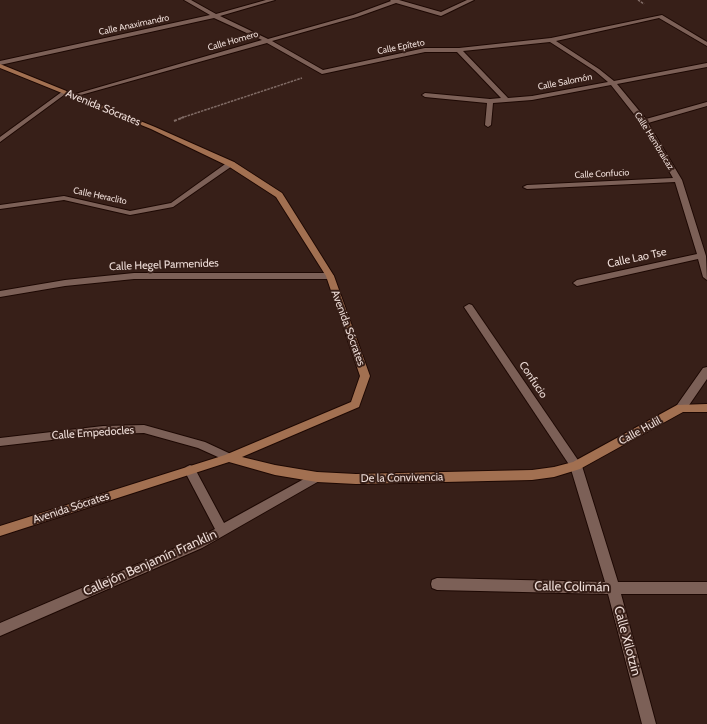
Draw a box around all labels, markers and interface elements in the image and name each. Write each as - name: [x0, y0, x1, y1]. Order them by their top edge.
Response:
- street label: Calle Anaximandro: [98, 12, 170, 38]
- street label: Calle Homero: [206, 29, 260, 53]
- street label: Calle Epíteto: [376, 37, 426, 57]
- street label: Calle Salomón: [537, 71, 593, 93]
- street label: Avenida Sócrates: [64, 87, 142, 129]
- street label: Calle Hembraicaz: [632, 110, 676, 172]
- street label: Calle Confucio: [574, 167, 630, 181]
- street label: Calle Heraclito: [72, 185, 128, 207]
- street label: Calle Lao Tse: [606, 245, 668, 271]
- street label: Calle Hegel Parmenides: [109, 256, 219, 274]
- street label: Avenida Sócrates: [328, 288, 368, 368]
- street label: Confucio: [516, 359, 550, 401]
- street label: Calle Hulil: [617, 414, 663, 448]
- street label: Calle Empedocles: [51, 424, 135, 442]
- street label: De la Convivencia: [361, 471, 443, 485]
- street label: Avenida Sócrates: [31, 489, 111, 527]
- street label: Callejón Benjamín Franklin: [81, 526, 219, 600]
- street label: Calle Colimán: [534, 579, 610, 595]
- street label: Calle Xilotzin: [610, 605, 644, 677]

